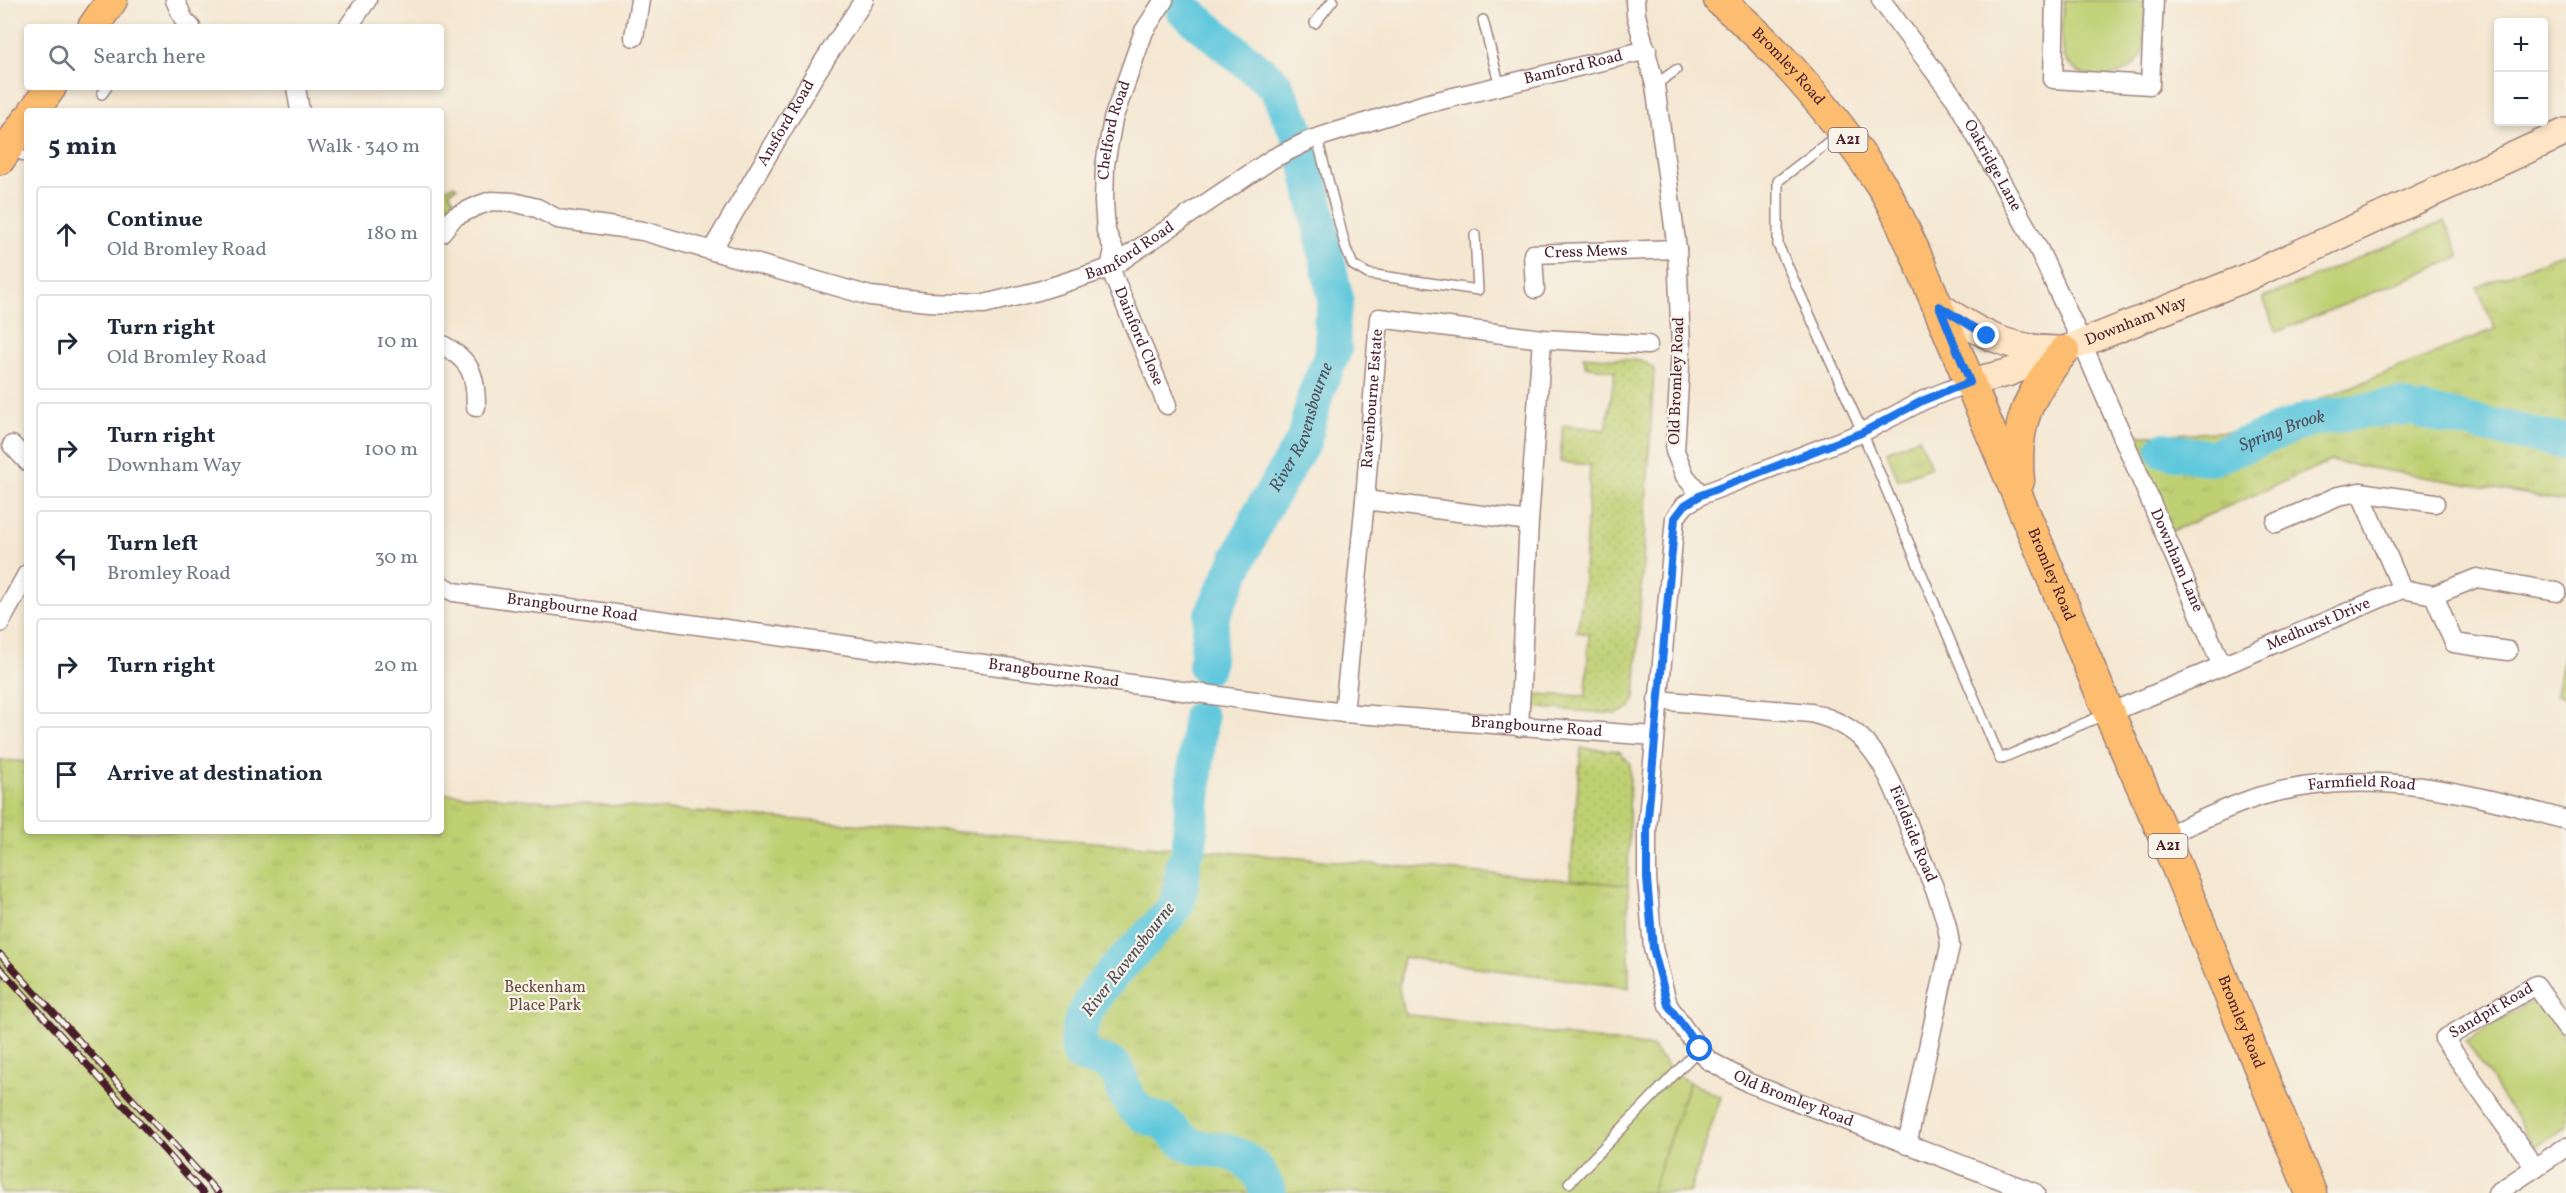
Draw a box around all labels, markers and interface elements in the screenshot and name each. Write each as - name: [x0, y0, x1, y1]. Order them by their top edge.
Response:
- map controls: [2494, 18, 2548, 126]
- button: +: [2494, 18, 2548, 72]
- street label: Bromley Road: [1746, 23, 1829, 111]
- search box: [24, 24, 444, 90]
- icon: search: [45, 41, 78, 74]
- text: Search here: [93, 42, 206, 73]
- street label: Bamford Road: [1522, 45, 1625, 91]
- button: −: [2494, 72, 2548, 126]
- street label: Ansford Road: [752, 76, 820, 170]
- street label: Chelford Road: [1093, 78, 1137, 180]
- street label: Oakridge Lane: [1958, 116, 2027, 216]
- road number: A21: [1828, 128, 1868, 152]
- text: 5 min: [48, 129, 117, 165]
- text: Walk · 340 m: [307, 133, 420, 161]
- text: Continue: [107, 205, 203, 236]
- street label: Bamford Road: [1082, 217, 1179, 286]
- icon: ahead: [50, 218, 83, 251]
- text: 180 m: [366, 220, 418, 248]
- text: Old Bromley Road: [107, 236, 267, 264]
- street label: Cress Mews: [1544, 240, 1628, 265]
- street label: Dainford Close: [1108, 284, 1169, 389]
- street label: Downham Way: [2082, 291, 2190, 352]
- text: Turn right: [107, 313, 215, 344]
- street label: Old Bromley Road: [1664, 317, 1690, 445]
- route end: [1973, 322, 1999, 348]
- icon: right: [50, 326, 83, 359]
- text: 10 m: [377, 328, 418, 356]
- street label: Ravenbourne Estate: [1356, 328, 1389, 469]
- text: Old Bromley Road: [107, 344, 267, 372]
- water label: River Ravensbourne: [1263, 359, 1340, 497]
- water label: Spring Brook: [2235, 404, 2327, 458]
- text: Turn right: [107, 421, 215, 452]
- icon: right: [50, 434, 83, 467]
- text: 100 m: [364, 436, 418, 464]
- text: Downham Way: [107, 452, 241, 480]
- street label: Downham Lane: [2144, 505, 2208, 616]
- street label: Bromley Road: [2021, 525, 2080, 625]
- text: Turn left: [107, 529, 198, 560]
- icon: left: [50, 542, 83, 575]
- text: 30 m: [374, 544, 418, 572]
- text: Bromley Road: [107, 560, 231, 588]
- street label: Brangbourne Road: [505, 588, 639, 628]
- street label: Medhurst Drive: [2263, 593, 2374, 657]
- icon: right: [50, 650, 83, 683]
- text: Turn right: [107, 651, 215, 682]
- text: 20 m: [374, 652, 418, 680]
- street label: Brangbourne Road: [987, 654, 1121, 693]
- street label: Brangbourne Road: [1470, 711, 1603, 743]
- icon: arrive: [50, 758, 83, 791]
- text: Arrive at destination: [107, 759, 323, 790]
- street label: Farmfield Road: [2307, 771, 2417, 797]
- street label: Fieldside Road: [1883, 782, 1942, 886]
- road number: A21: [2148, 834, 2188, 858]
- water label: River Ravensbourne: [1076, 897, 1182, 1022]
- street label: Bromley Road: [2212, 972, 2270, 1072]
- park label: Beckenham Place Park: [504, 977, 586, 1017]
- street label: Sandpit Road: [2445, 978, 2538, 1044]
- route start: [1686, 1035, 1712, 1061]
- street label: Old Bromley Road: [1729, 1065, 1857, 1133]

